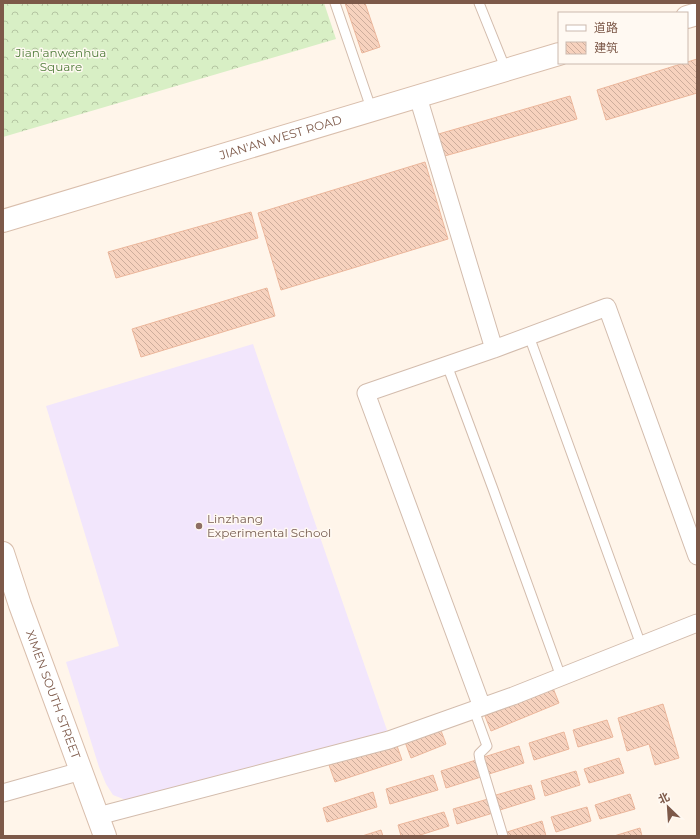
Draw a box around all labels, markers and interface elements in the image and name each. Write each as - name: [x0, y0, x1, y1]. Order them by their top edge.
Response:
- legend: [558, 12, 688, 64]
- text: 道路: [594, 20, 618, 35]
- text: 建筑: [594, 40, 618, 55]
- park label: Jian'anwenhua Square: [15, 45, 106, 74]
- street label: JIAN'AN WEST ROAD: [217, 112, 344, 163]
- place label: Linzhang Experimental School: [207, 511, 331, 540]
- marker: Linzhang Experimental School: [194, 521, 204, 531]
- street label: XIMEN SOUTH STREET: [23, 628, 84, 761]
- north arrow: [648, 787, 688, 827]
- text: 北: [656, 789, 672, 807]

